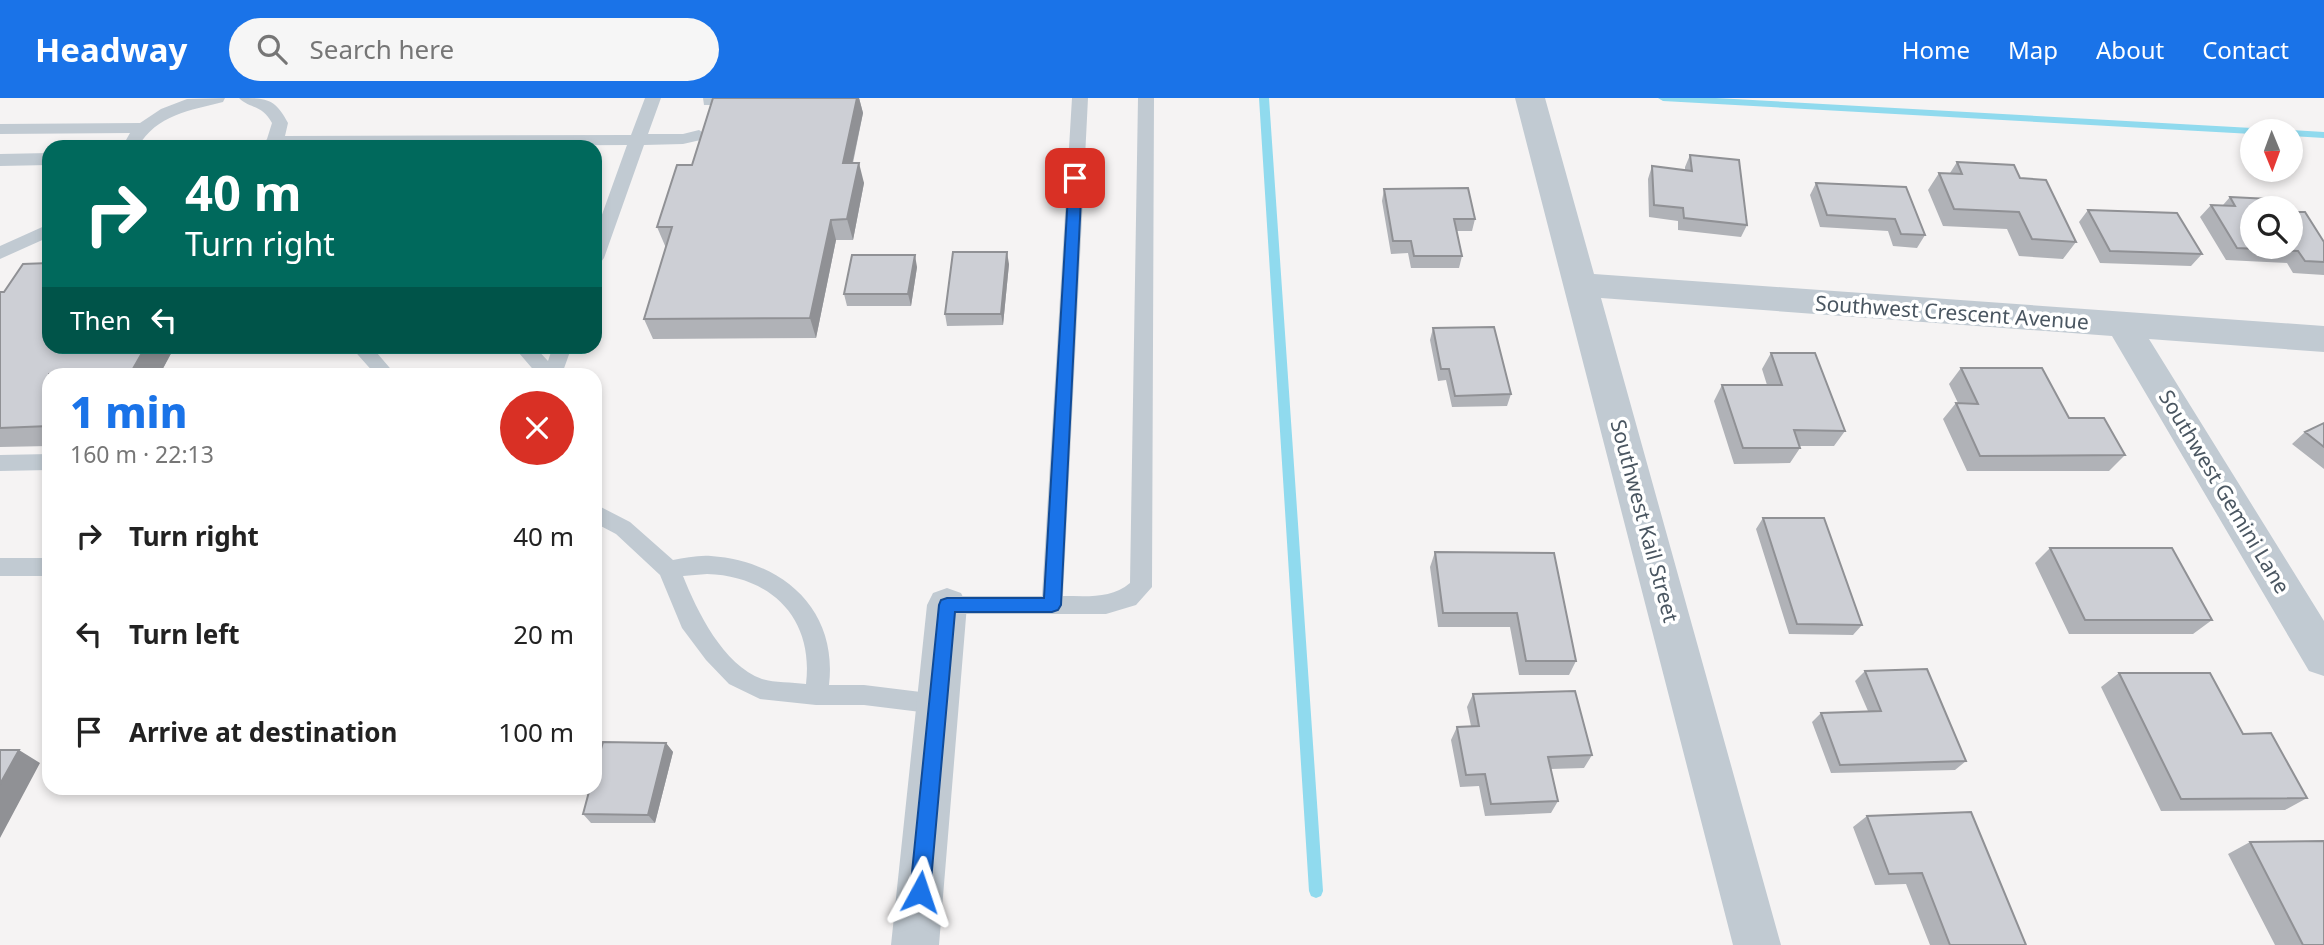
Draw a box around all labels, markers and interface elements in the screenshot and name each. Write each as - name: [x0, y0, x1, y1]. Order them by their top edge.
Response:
- search box: [229, 18, 719, 81]
- text: Headway: [35, 27, 187, 72]
- icon: search: [253, 30, 291, 68]
- text: Search here: [309, 31, 454, 67]
- text: Home: [1902, 33, 1970, 66]
- text: Map: [2008, 33, 2058, 66]
- text: About: [2096, 33, 2164, 66]
- text: Contact: [2202, 33, 2289, 66]
- north arrow: [2240, 119, 2303, 182]
- map controls: [2240, 119, 2303, 259]
- pin: [1045, 148, 1105, 208]
- text: 40 m: [185, 159, 302, 225]
- icon: arrive: [1056, 159, 1094, 197]
- icon: right: [70, 168, 161, 259]
- button: search: [2240, 196, 2303, 259]
- text: Turn right: [185, 222, 335, 265]
- street label: Southwest Crescent Avenue: [1814, 288, 2090, 336]
- icon: left: [145, 301, 183, 339]
- text: Then: [70, 302, 131, 338]
- text: 1 min: [70, 383, 187, 440]
- street label: Southwest Gemini Lane: [2153, 384, 2297, 599]
- button: close: [500, 391, 574, 465]
- street label: Southwest Kail Street: [1604, 416, 1686, 626]
- text: 160 m · 22:13: [70, 438, 214, 470]
- icon: right: [70, 517, 108, 555]
- text: Turn right: [129, 518, 259, 554]
- text: 40 m: [513, 518, 574, 554]
- icon: left: [70, 615, 108, 653]
- text: Turn left: [129, 616, 240, 652]
- text: 20 m: [513, 616, 574, 652]
- icon: arrive: [70, 713, 108, 751]
- text: Arrive at destination: [129, 714, 398, 750]
- text: 100 m: [498, 714, 574, 750]
- position arrow: [883, 855, 957, 929]

